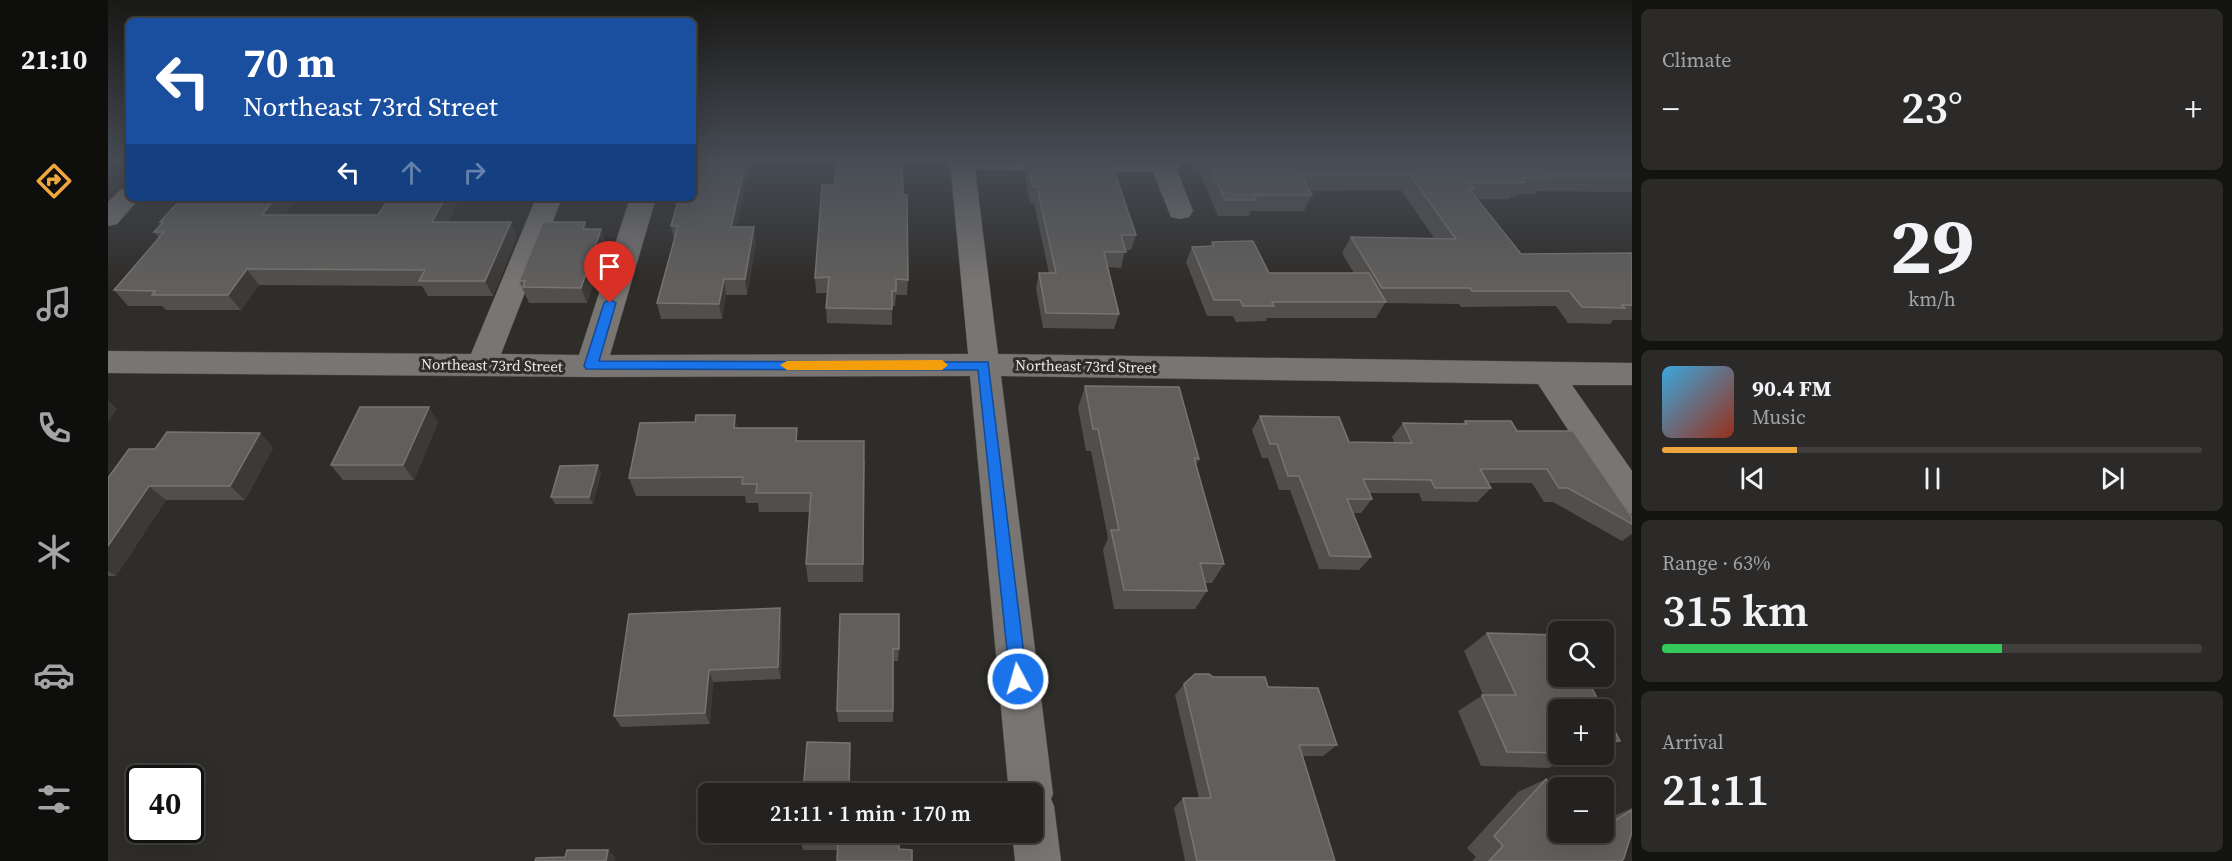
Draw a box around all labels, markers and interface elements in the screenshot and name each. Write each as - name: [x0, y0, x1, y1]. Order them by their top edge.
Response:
- text: 70 m: [243, 33, 336, 91]
- text: 21:10: [21, 41, 87, 78]
- icon: left: [144, 42, 222, 120]
- text: Climate: [1662, 46, 1731, 74]
- text: 23°: [1901, 76, 1963, 138]
- text: −: [1662, 86, 1680, 131]
- text: +: [2185, 86, 2202, 131]
- text: Northeast 73rd Street: [243, 88, 498, 125]
- icon: left: [332, 156, 365, 189]
- icon: ahead: [395, 156, 428, 189]
- icon: right: [458, 156, 491, 189]
- icon: directions: [33, 160, 75, 202]
- text: 29: [1890, 192, 1974, 299]
- pin: [584, 241, 635, 303]
- icon: arrive: [593, 250, 626, 283]
- icon: music: [33, 283, 75, 325]
- text: km/h: [1908, 285, 1956, 313]
- street label: Northeast 73rd Street: [421, 353, 563, 377]
- street label: Northeast 73rd Street: [1015, 354, 1157, 378]
- text: 90.4 FM: [1752, 373, 1831, 403]
- text: Music: [1752, 403, 1806, 431]
- icon: phone: [33, 407, 75, 449]
- icon: previous: [1736, 462, 1769, 495]
- icon: pause: [1916, 462, 1949, 495]
- icon: next: [2096, 462, 2129, 495]
- icon: climate: [33, 531, 75, 573]
- text: Range · 63%: [1662, 549, 1771, 577]
- text: 315 km: [1662, 579, 1809, 641]
- map controls: [1548, 621, 1614, 843]
- button: search: [1548, 621, 1614, 687]
- position arrow: [986, 647, 1050, 711]
- icon: car: [33, 654, 75, 696]
- button: +: [1548, 699, 1614, 765]
- text: Arrival: [1662, 728, 1724, 756]
- text: 21:11: [1662, 758, 1769, 820]
- speed limit sign: 40: [126, 765, 204, 843]
- button: −: [1548, 777, 1614, 843]
- icon: filters: [33, 778, 75, 820]
- text: 21:11 · 1 min · 170 m: [770, 798, 971, 828]

